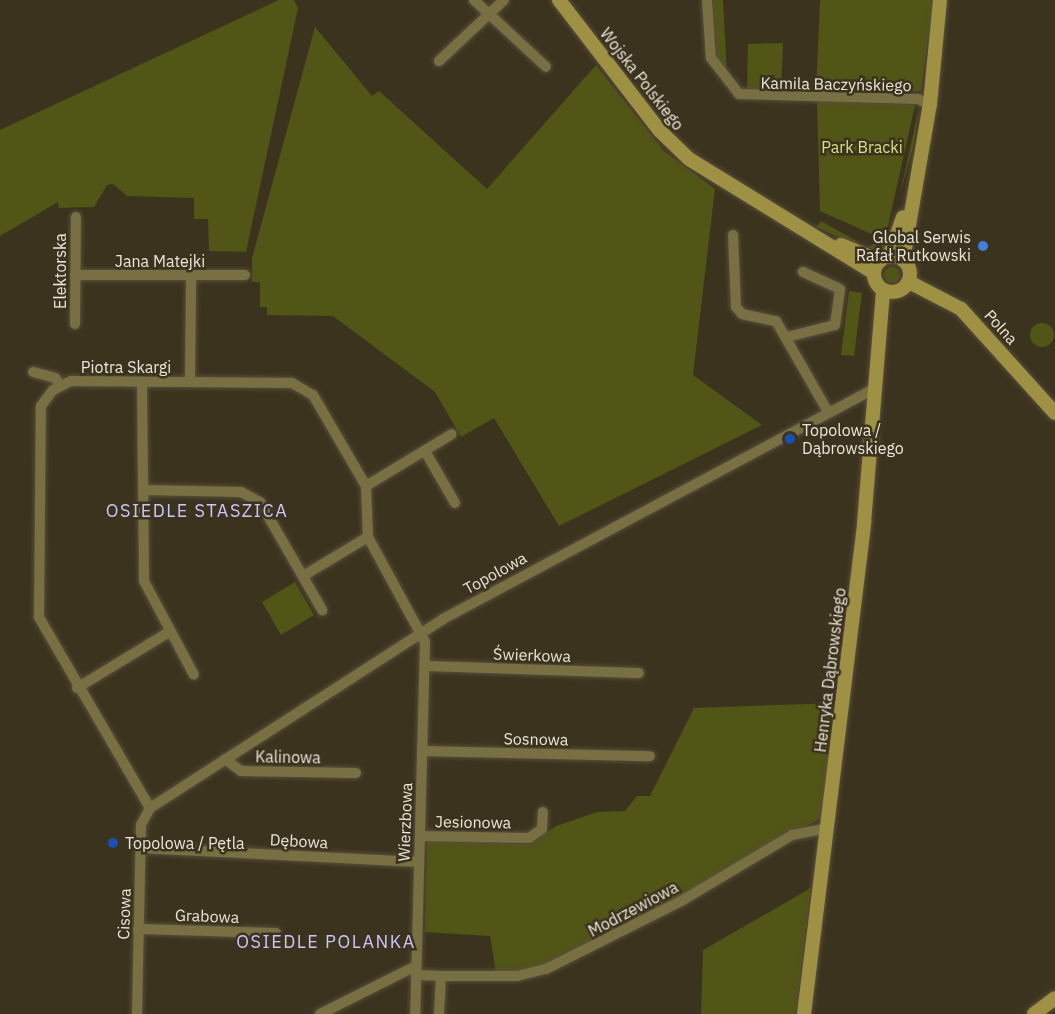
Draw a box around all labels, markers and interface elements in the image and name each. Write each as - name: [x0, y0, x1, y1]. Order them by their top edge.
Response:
- street label: Wojska Polskiego: [596, 24, 688, 134]
- street label: Kamila Baczyńskiego: [760, 73, 912, 95]
- park label: Park Bracki: [821, 137, 903, 157]
- place label: Global Serwis Rafał Rutkowski: [856, 227, 971, 265]
- street label: Elektorska: [50, 233, 70, 309]
- marker: Global Serwis Rafał Rutkowski: [976, 239, 990, 253]
- street label: Jana Matejki: [115, 251, 205, 271]
- street label: Polna: [980, 306, 1022, 348]
- street label: Piotra Skargi: [81, 357, 171, 377]
- place label: Topolowa / Dąbrowskiego: [802, 420, 904, 458]
- marker: Topolowa / Dąbrowskiego: [783, 432, 797, 446]
- district label: OSIEDLE STASZICA: [106, 500, 288, 522]
- street label: Topolowa: [460, 548, 530, 598]
- street label: Henryka Dąbrowskiego: [810, 587, 850, 753]
- street label: Świerkowa: [493, 644, 571, 666]
- street label: Sosnowa: [503, 729, 569, 749]
- street label: Kalinowa: [255, 747, 321, 767]
- street label: Wierzbowa: [394, 782, 416, 862]
- street label: Jesionowa: [435, 812, 511, 832]
- street label: Dębowa: [269, 830, 329, 852]
- place label: Topolowa / Pętla: [125, 833, 245, 853]
- marker: Topolowa / Pętla: [106, 836, 120, 850]
- street label: Modrzewiowa: [585, 877, 681, 941]
- street label: Cisowa: [114, 888, 134, 940]
- street label: Grabowa: [175, 905, 239, 927]
- district label: OSIEDLE POLANKA: [236, 931, 416, 953]

